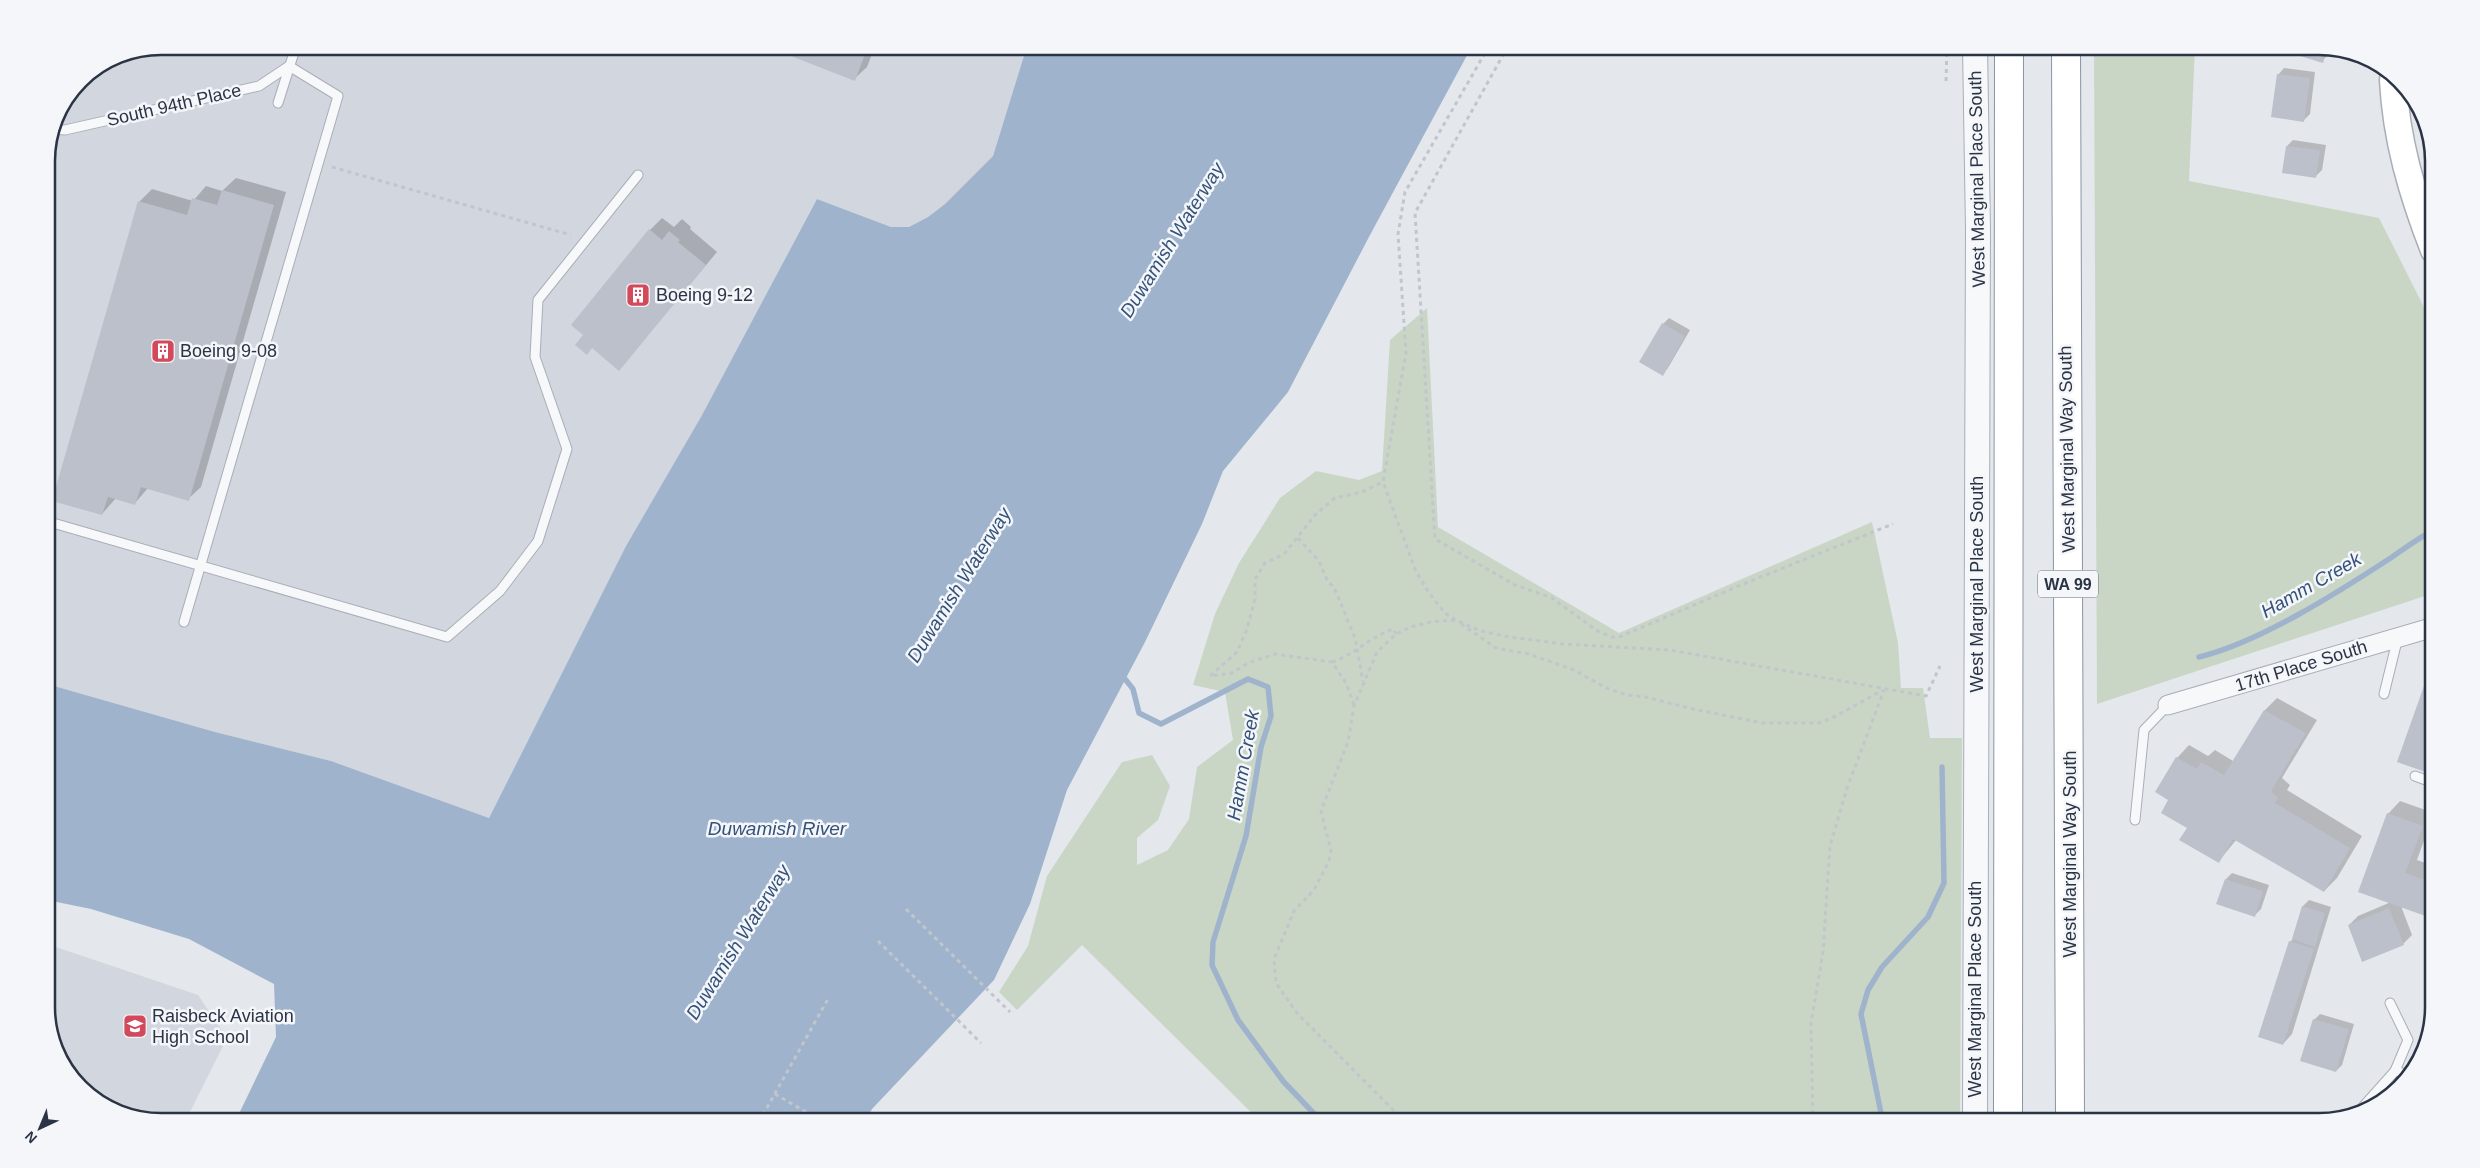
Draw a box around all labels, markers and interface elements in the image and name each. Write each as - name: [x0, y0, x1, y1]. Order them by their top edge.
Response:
- street label: West Marginal Place South: [1965, 70, 1989, 288]
- street label: South 94th Place: [105, 80, 243, 130]
- water label: Duwamish Waterway: [1116, 158, 1229, 321]
- building icon: Boeing 9-12: [625, 282, 651, 308]
- place label: Boeing 9-12: [656, 285, 753, 305]
- building icon: Boeing 9-08: [150, 338, 176, 364]
- place label: Boeing 9-08: [180, 341, 277, 361]
- street label: West Marginal Way South: [2055, 345, 2079, 553]
- street label: West Marginal Place South: [1967, 476, 1987, 692]
- water label: Duwamish Waterway: [903, 503, 1016, 666]
- water label: Hamm Creek: [2257, 547, 2366, 622]
- road number: WA 99: [2038, 570, 2098, 598]
- street label: 17th Place South: [2233, 636, 2369, 696]
- water label: Hamm Creek: [1223, 707, 1263, 822]
- street label: West Marginal Way South: [2060, 750, 2080, 958]
- water label: Duwamish River: [708, 818, 847, 839]
- water label: Duwamish Waterway: [682, 860, 795, 1023]
- street label: West Marginal Place South: [1965, 881, 1985, 1097]
- place label: Raisbeck Aviation High School: [152, 1006, 294, 1047]
- school or university icon: Raisbeck Aviation High School: [122, 1013, 148, 1039]
- north arrow: [15, 1103, 65, 1153]
- text: N: [22, 1128, 40, 1147]

